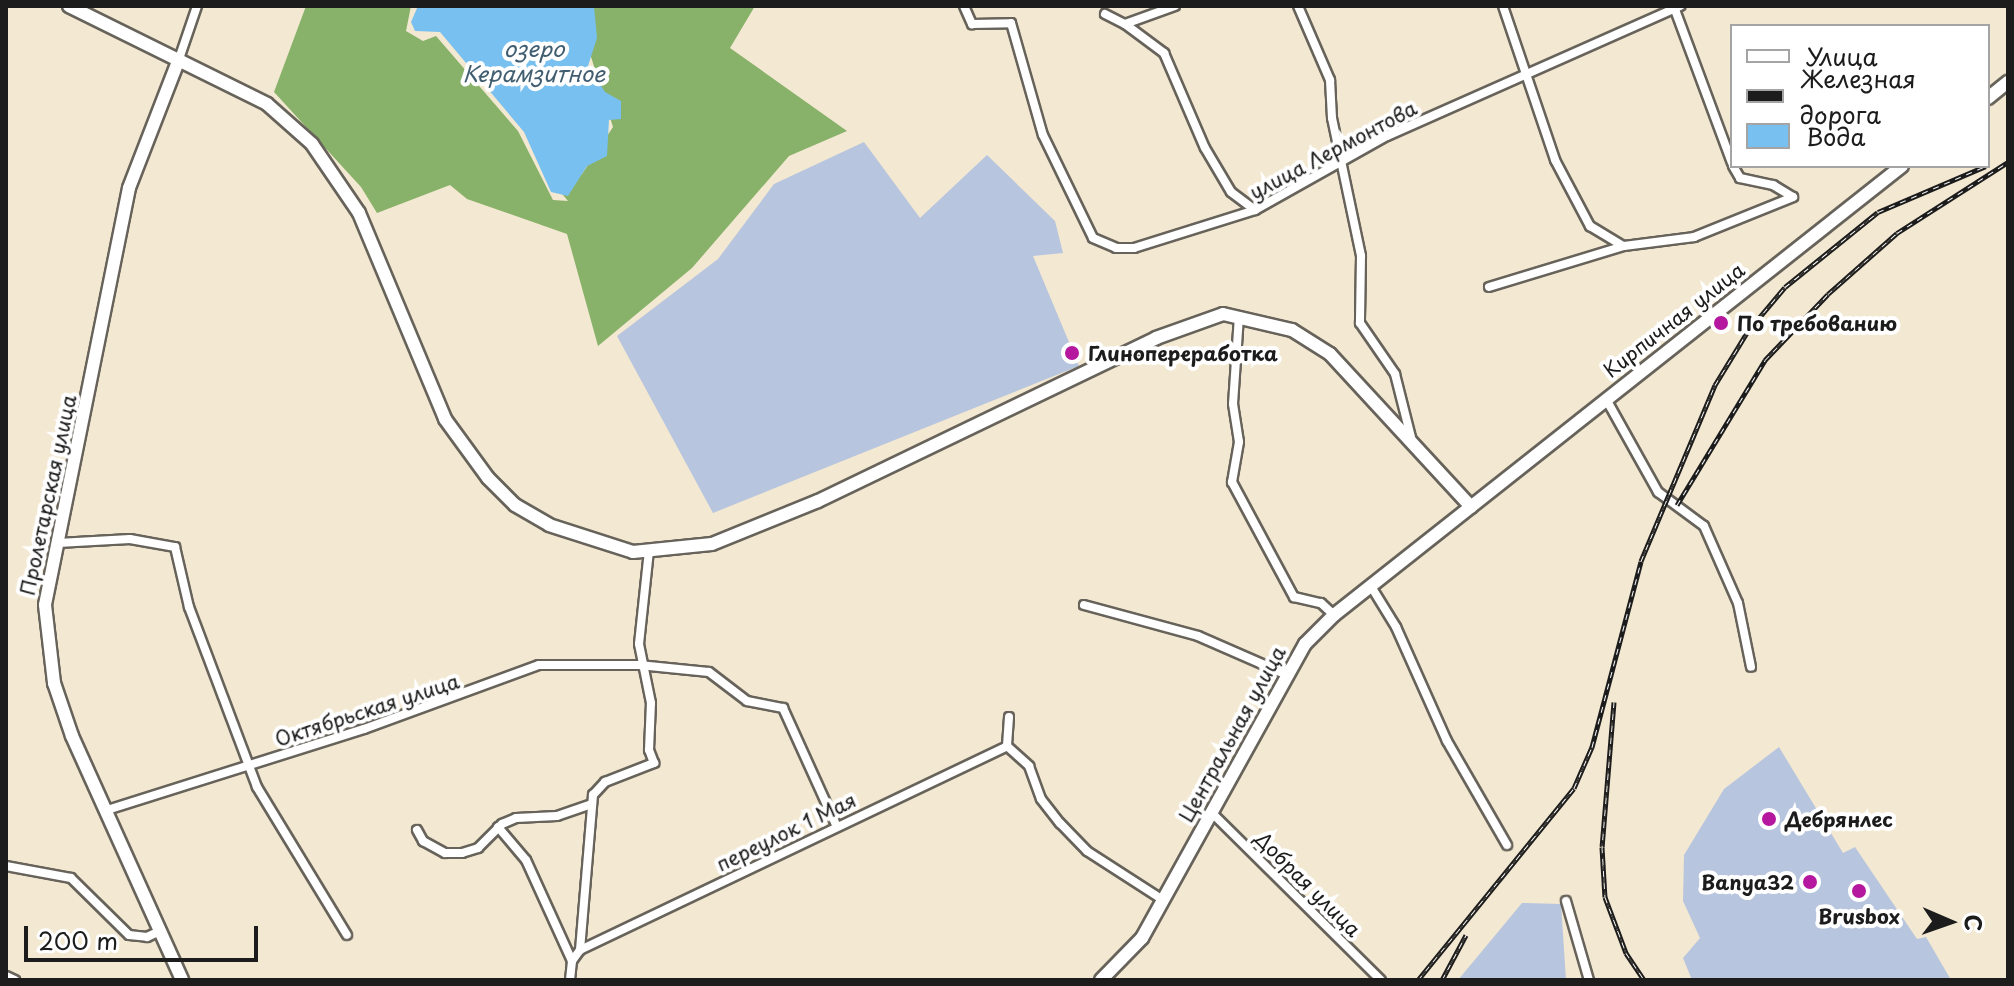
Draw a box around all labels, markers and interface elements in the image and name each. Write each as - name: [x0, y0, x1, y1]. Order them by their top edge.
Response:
- legend: [1730, 24, 1990, 168]
- water label: озеро Керамзитное: [463, 34, 605, 86]
- text: Улица: [1806, 38, 1878, 74]
- text: Железная дорога: [1800, 60, 1916, 132]
- street label: улица Лермонтова: [1245, 96, 1421, 204]
- text: Вода: [1806, 118, 1865, 154]
- street label: Кирпичная улица: [1598, 257, 1750, 383]
- place label: По требованию: [1737, 311, 1897, 335]
- marker: По требованию: [1712, 314, 1730, 332]
- place label: Глинопереработка: [1088, 341, 1278, 365]
- marker: Глинопереработка: [1063, 344, 1081, 362]
- street label: Пролетарская улица: [15, 392, 81, 598]
- street label: Центральная улица: [1174, 642, 1290, 826]
- street label: Октябрьская улица: [271, 669, 463, 751]
- street label: переулок 1 Мая: [712, 788, 860, 876]
- place label: Дебрянлес: [1785, 807, 1893, 831]
- marker: Дебрянлес: [1760, 810, 1778, 828]
- street label: Добрая улица: [1250, 826, 1366, 942]
- place label: Banya32: [1701, 870, 1794, 894]
- marker: Banya32: [1801, 873, 1819, 891]
- marker: Brusbox: [1850, 882, 1868, 900]
- north arrow: [1910, 882, 1990, 962]
- place label: Brusbox: [1818, 904, 1900, 928]
- scale bar: [28, 910, 262, 960]
- text: С: [1958, 914, 1991, 932]
- text: 200 m: [38, 922, 118, 958]

